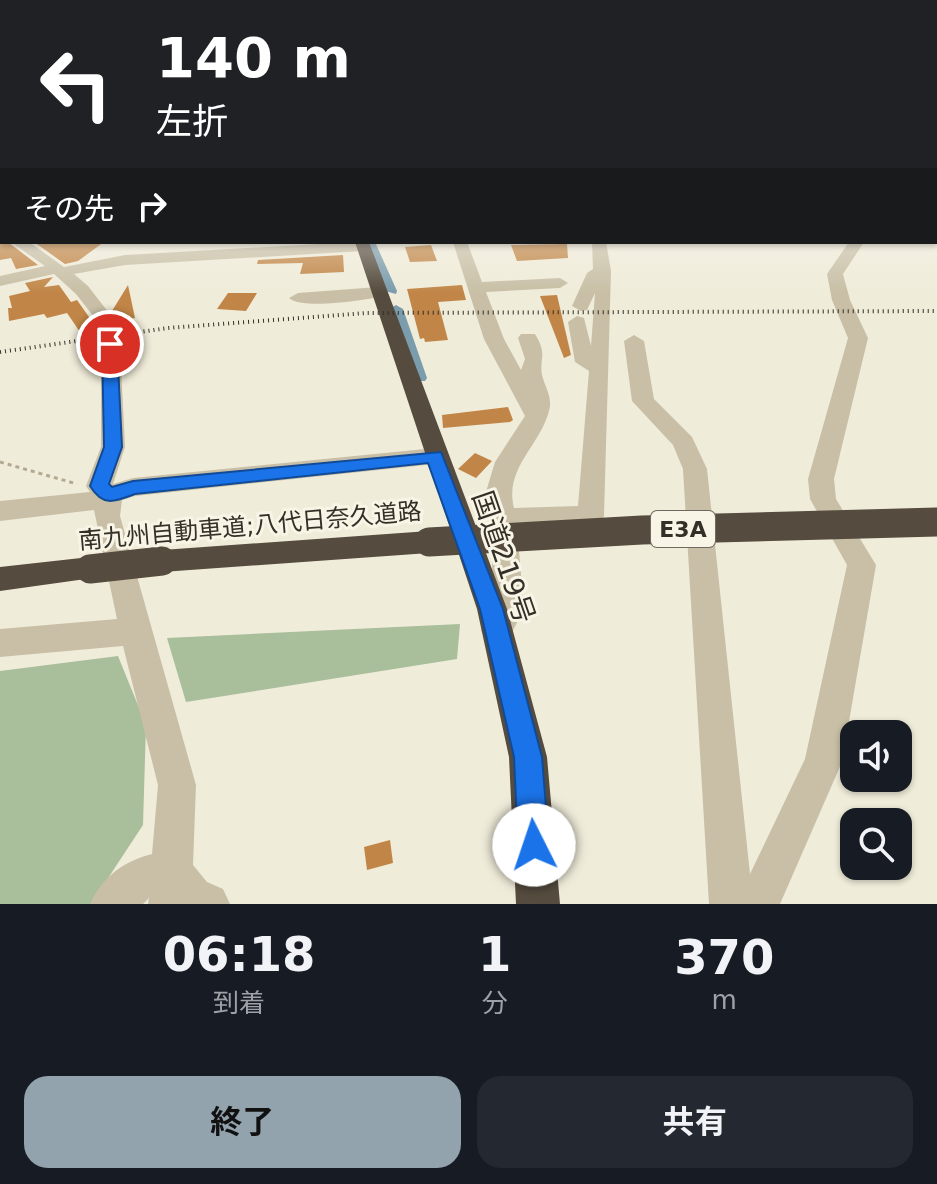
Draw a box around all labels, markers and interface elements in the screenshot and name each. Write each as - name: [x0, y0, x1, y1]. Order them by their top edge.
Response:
- text: 140 m: [156, 25, 351, 90]
- icon: left: [24, 32, 128, 136]
- text: 左折: [156, 101, 228, 142]
- icon: right: [130, 184, 174, 228]
- text: その先: [24, 191, 114, 226]
- pin: [76, 310, 144, 378]
- icon: arrive: [88, 322, 132, 366]
- street label: 国道219号: [466, 487, 542, 628]
- street label: 南九州自動車道;八代日奈久道路: [77, 497, 423, 555]
- road number: E3A: [651, 511, 715, 547]
- map controls: [840, 720, 912, 880]
- button: sound: [840, 720, 912, 792]
- position arrow: [492, 803, 576, 887]
- button: search: [840, 808, 912, 880]
- text: 06:18: [163, 926, 315, 982]
- text: 1: [478, 926, 511, 982]
- text: 370: [674, 929, 774, 985]
- text: m: [712, 985, 737, 1015]
- text: 到着: [213, 988, 265, 1018]
- text: 分: [482, 988, 508, 1018]
- button: 終了: [24, 1076, 461, 1168]
- button: 共有: [477, 1076, 913, 1168]

